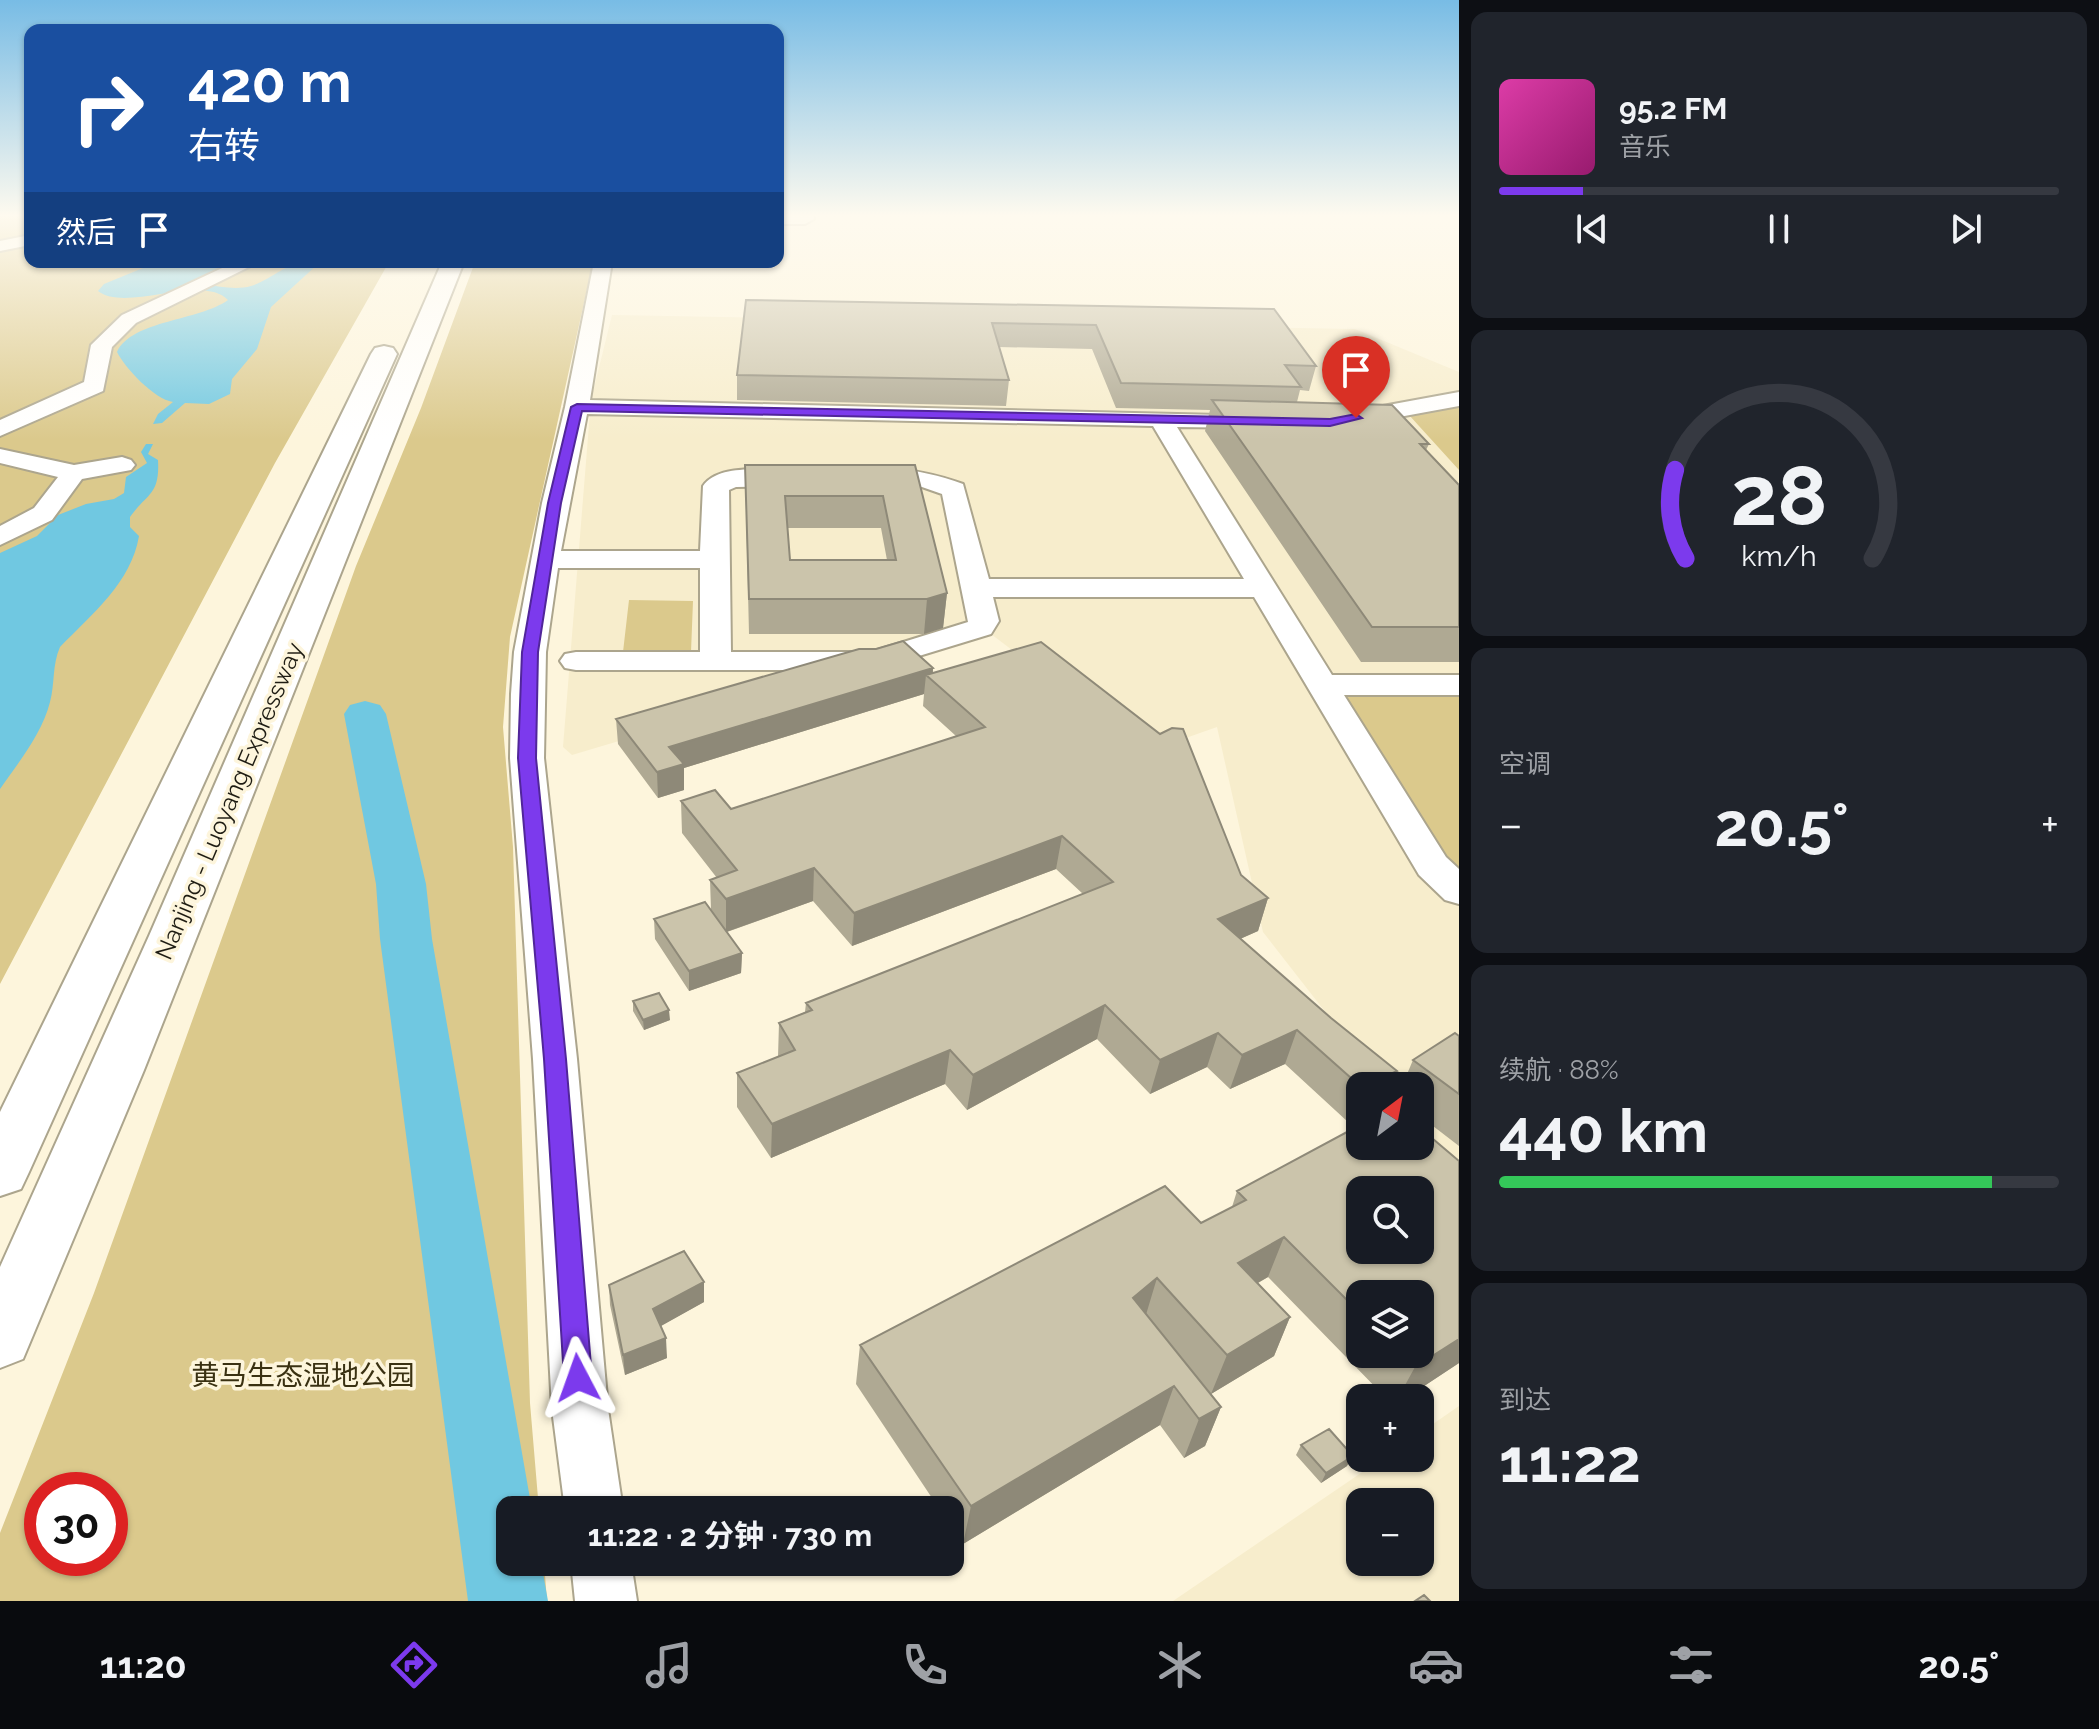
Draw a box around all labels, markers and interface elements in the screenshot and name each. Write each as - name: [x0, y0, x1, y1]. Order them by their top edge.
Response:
- text: 420 m: [188, 49, 352, 115]
- icon: right: [56, 56, 160, 160]
- text: 95.2 FM: [1619, 91, 1727, 126]
- text: 右转: [188, 124, 260, 166]
- text: 音乐: [1619, 132, 1671, 162]
- icon: previous: [1570, 207, 1614, 251]
- icon: pause: [1757, 207, 1801, 251]
- icon: next: [1944, 207, 1988, 251]
- icon: arrive: [132, 208, 176, 252]
- text: 然后: [56, 215, 116, 250]
- pin: [1322, 336, 1390, 418]
- icon: arrive: [1334, 348, 1378, 392]
- text: 28: [1730, 446, 1828, 543]
- text: km/h: [1741, 539, 1817, 573]
- street label: Nanjing - Luoyang Expressway: [149, 638, 309, 964]
- text: 空调: [1499, 749, 1551, 779]
- text: 20.5°: [1714, 790, 1849, 860]
- text: −: [1499, 799, 1523, 850]
- text: +: [2041, 799, 2059, 850]
- text: 续航 · 88%: [1499, 1055, 1619, 1085]
- north arrow: [1346, 1072, 1434, 1160]
- map controls: [1346, 1072, 1434, 1576]
- text: 440 km: [1499, 1096, 1708, 1166]
- button: search: [1346, 1176, 1434, 1264]
- button: layers: [1346, 1280, 1434, 1368]
- position arrow: [536, 1336, 620, 1420]
- park label: 黄马生态湿地公园: [191, 1359, 415, 1392]
- button: +: [1346, 1384, 1434, 1472]
- text: 到达: [1499, 1385, 1551, 1415]
- text: 11:22: [1499, 1426, 1641, 1496]
- speed limit sign: 30: [24, 1472, 128, 1576]
- button: −: [1346, 1488, 1434, 1576]
- text: 11:22 · 2 分钟 · 730 m: [588, 1518, 872, 1553]
- icon: directions: [386, 1637, 442, 1693]
- icon: music: [641, 1637, 697, 1693]
- icon: phone: [897, 1637, 953, 1693]
- icon: climate: [1152, 1637, 1208, 1693]
- icon: car: [1408, 1637, 1464, 1693]
- icon: filters: [1663, 1637, 1719, 1693]
- text: 11:20: [100, 1644, 187, 1686]
- text: 20.5°: [1919, 1644, 1999, 1686]

